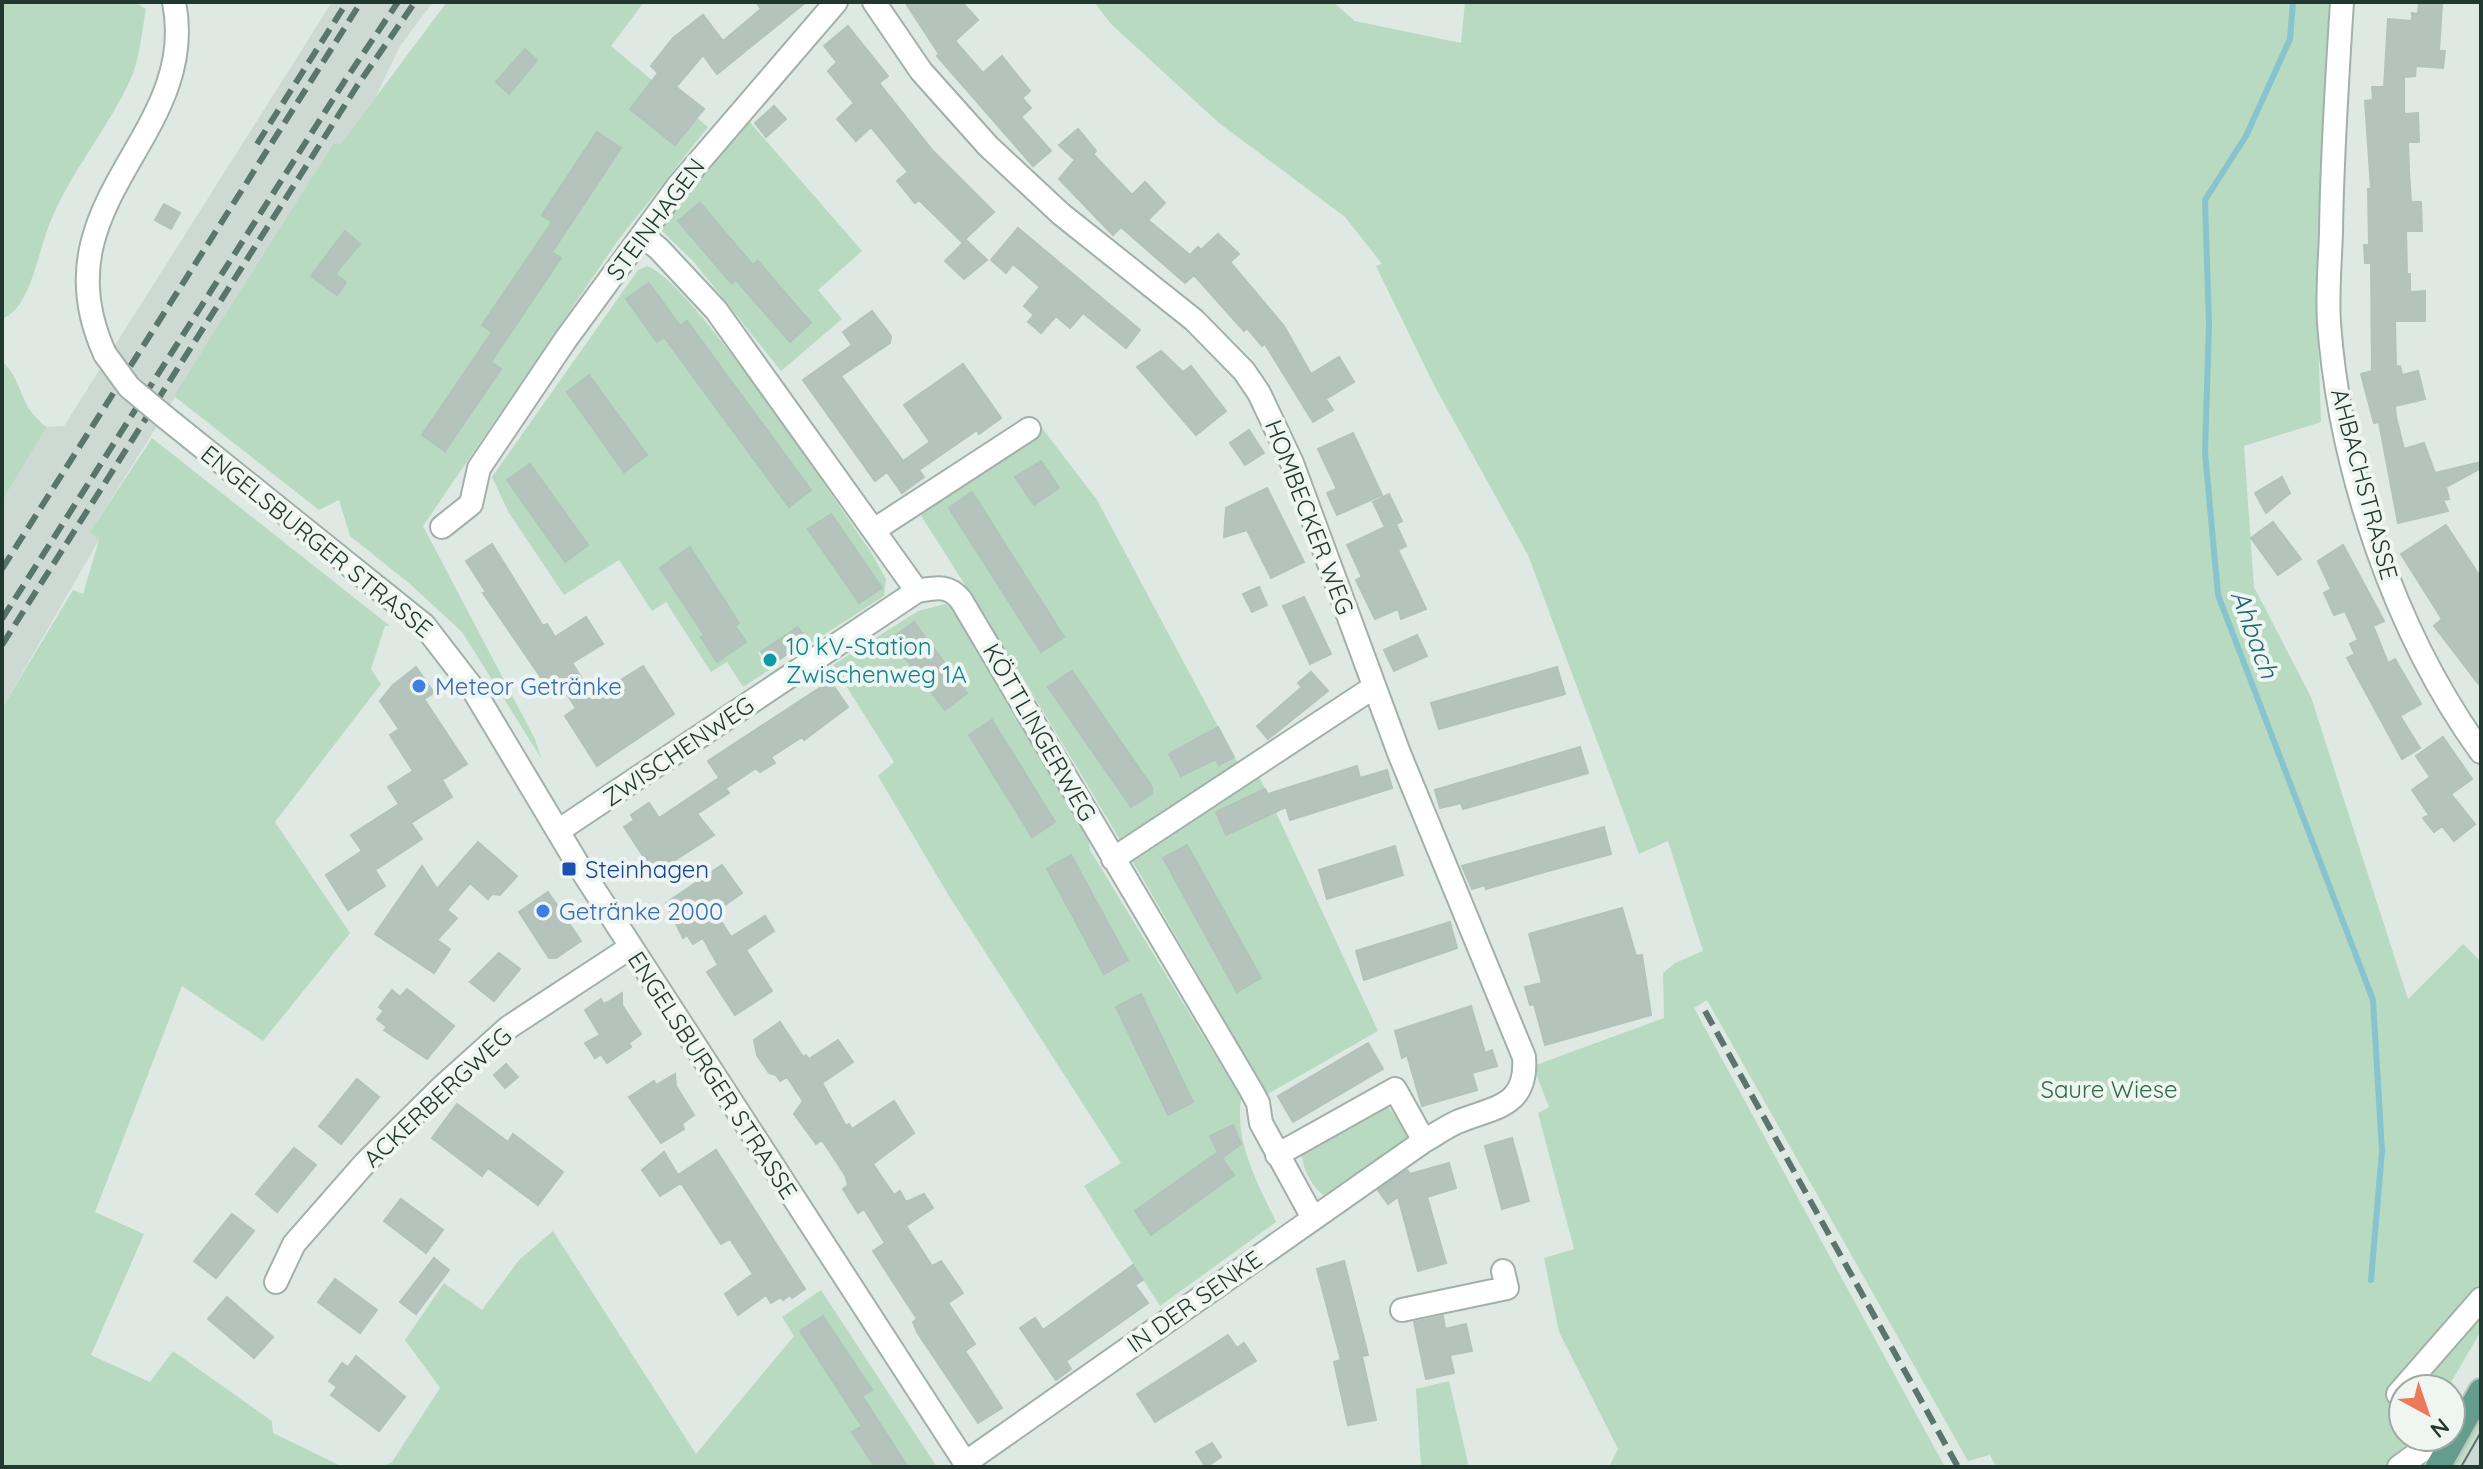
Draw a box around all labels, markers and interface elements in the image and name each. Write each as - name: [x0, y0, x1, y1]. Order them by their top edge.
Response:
- street label: STEINHAGEN: [599, 152, 711, 286]
- street label: AHBACHSTRASSE: [2325, 385, 2405, 583]
- street label: HOMBECKER WEG: [1259, 415, 1361, 619]
- street label: ENGELSBURGER STRASSE: [195, 438, 439, 644]
- water label: Ahbach: [2224, 585, 2287, 684]
- place label: 10 kV-Station Zwischenweg 1A: [786, 631, 967, 689]
- street label: KÖTTLINGERWEG: [977, 638, 1103, 826]
- marker: 10 kV-Station Zwischenweg 1A: [761, 651, 779, 669]
- place label: Meteor Getränke: [435, 671, 622, 701]
- marker: Meteor Getränke: [410, 677, 428, 695]
- street label: ZWISCHENWEG: [597, 689, 759, 813]
- place label: Steinhagen: [585, 854, 709, 884]
- marker: Steinhagen: [560, 860, 578, 878]
- place label: Getränke 2000: [559, 896, 723, 926]
- marker: Getränke 2000: [534, 902, 552, 920]
- street label: ENGELSBURGER STRASSE: [622, 945, 804, 1205]
- street label: ACKERBERGWEG: [357, 1021, 517, 1173]
- park label: Saure Wiese: [2041, 1074, 2177, 1104]
- street label: IN DER SENKE: [1121, 1243, 1267, 1359]
- north arrow: [2387, 1373, 2467, 1453]
- text: N: [2425, 1412, 2455, 1444]

